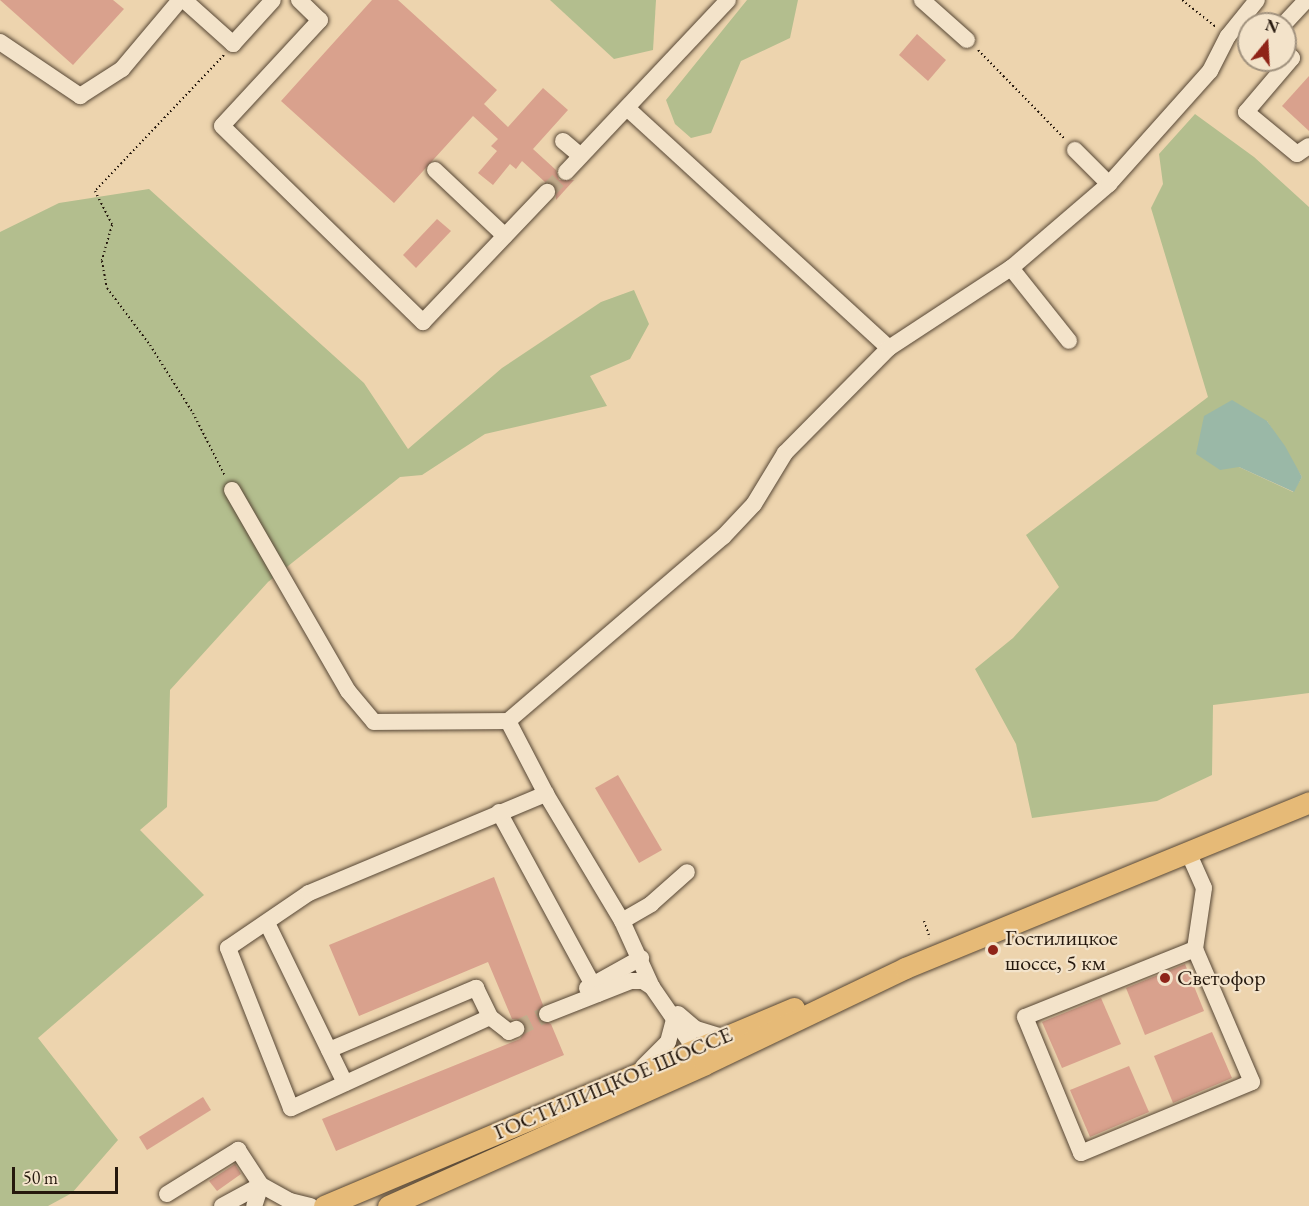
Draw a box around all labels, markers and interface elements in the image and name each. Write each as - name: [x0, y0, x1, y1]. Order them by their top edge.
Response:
- north arrow: [1237, 12, 1297, 72]
- text: N: [1263, 14, 1281, 38]
- place label: Гостилицкое шоссе, 5 км: [1005, 924, 1118, 975]
- marker: Гостилицкое шоссе, 5 км: [986, 943, 1000, 957]
- place label: Светофор: [1177, 965, 1266, 991]
- marker: Светофор: [1158, 971, 1172, 985]
- street label: ГОСТИЛИЦКОЕ ШОССЕ: [490, 1021, 736, 1145]
- scale bar: [15, 1155, 122, 1193]
- text: 50 m: [23, 1166, 58, 1189]

